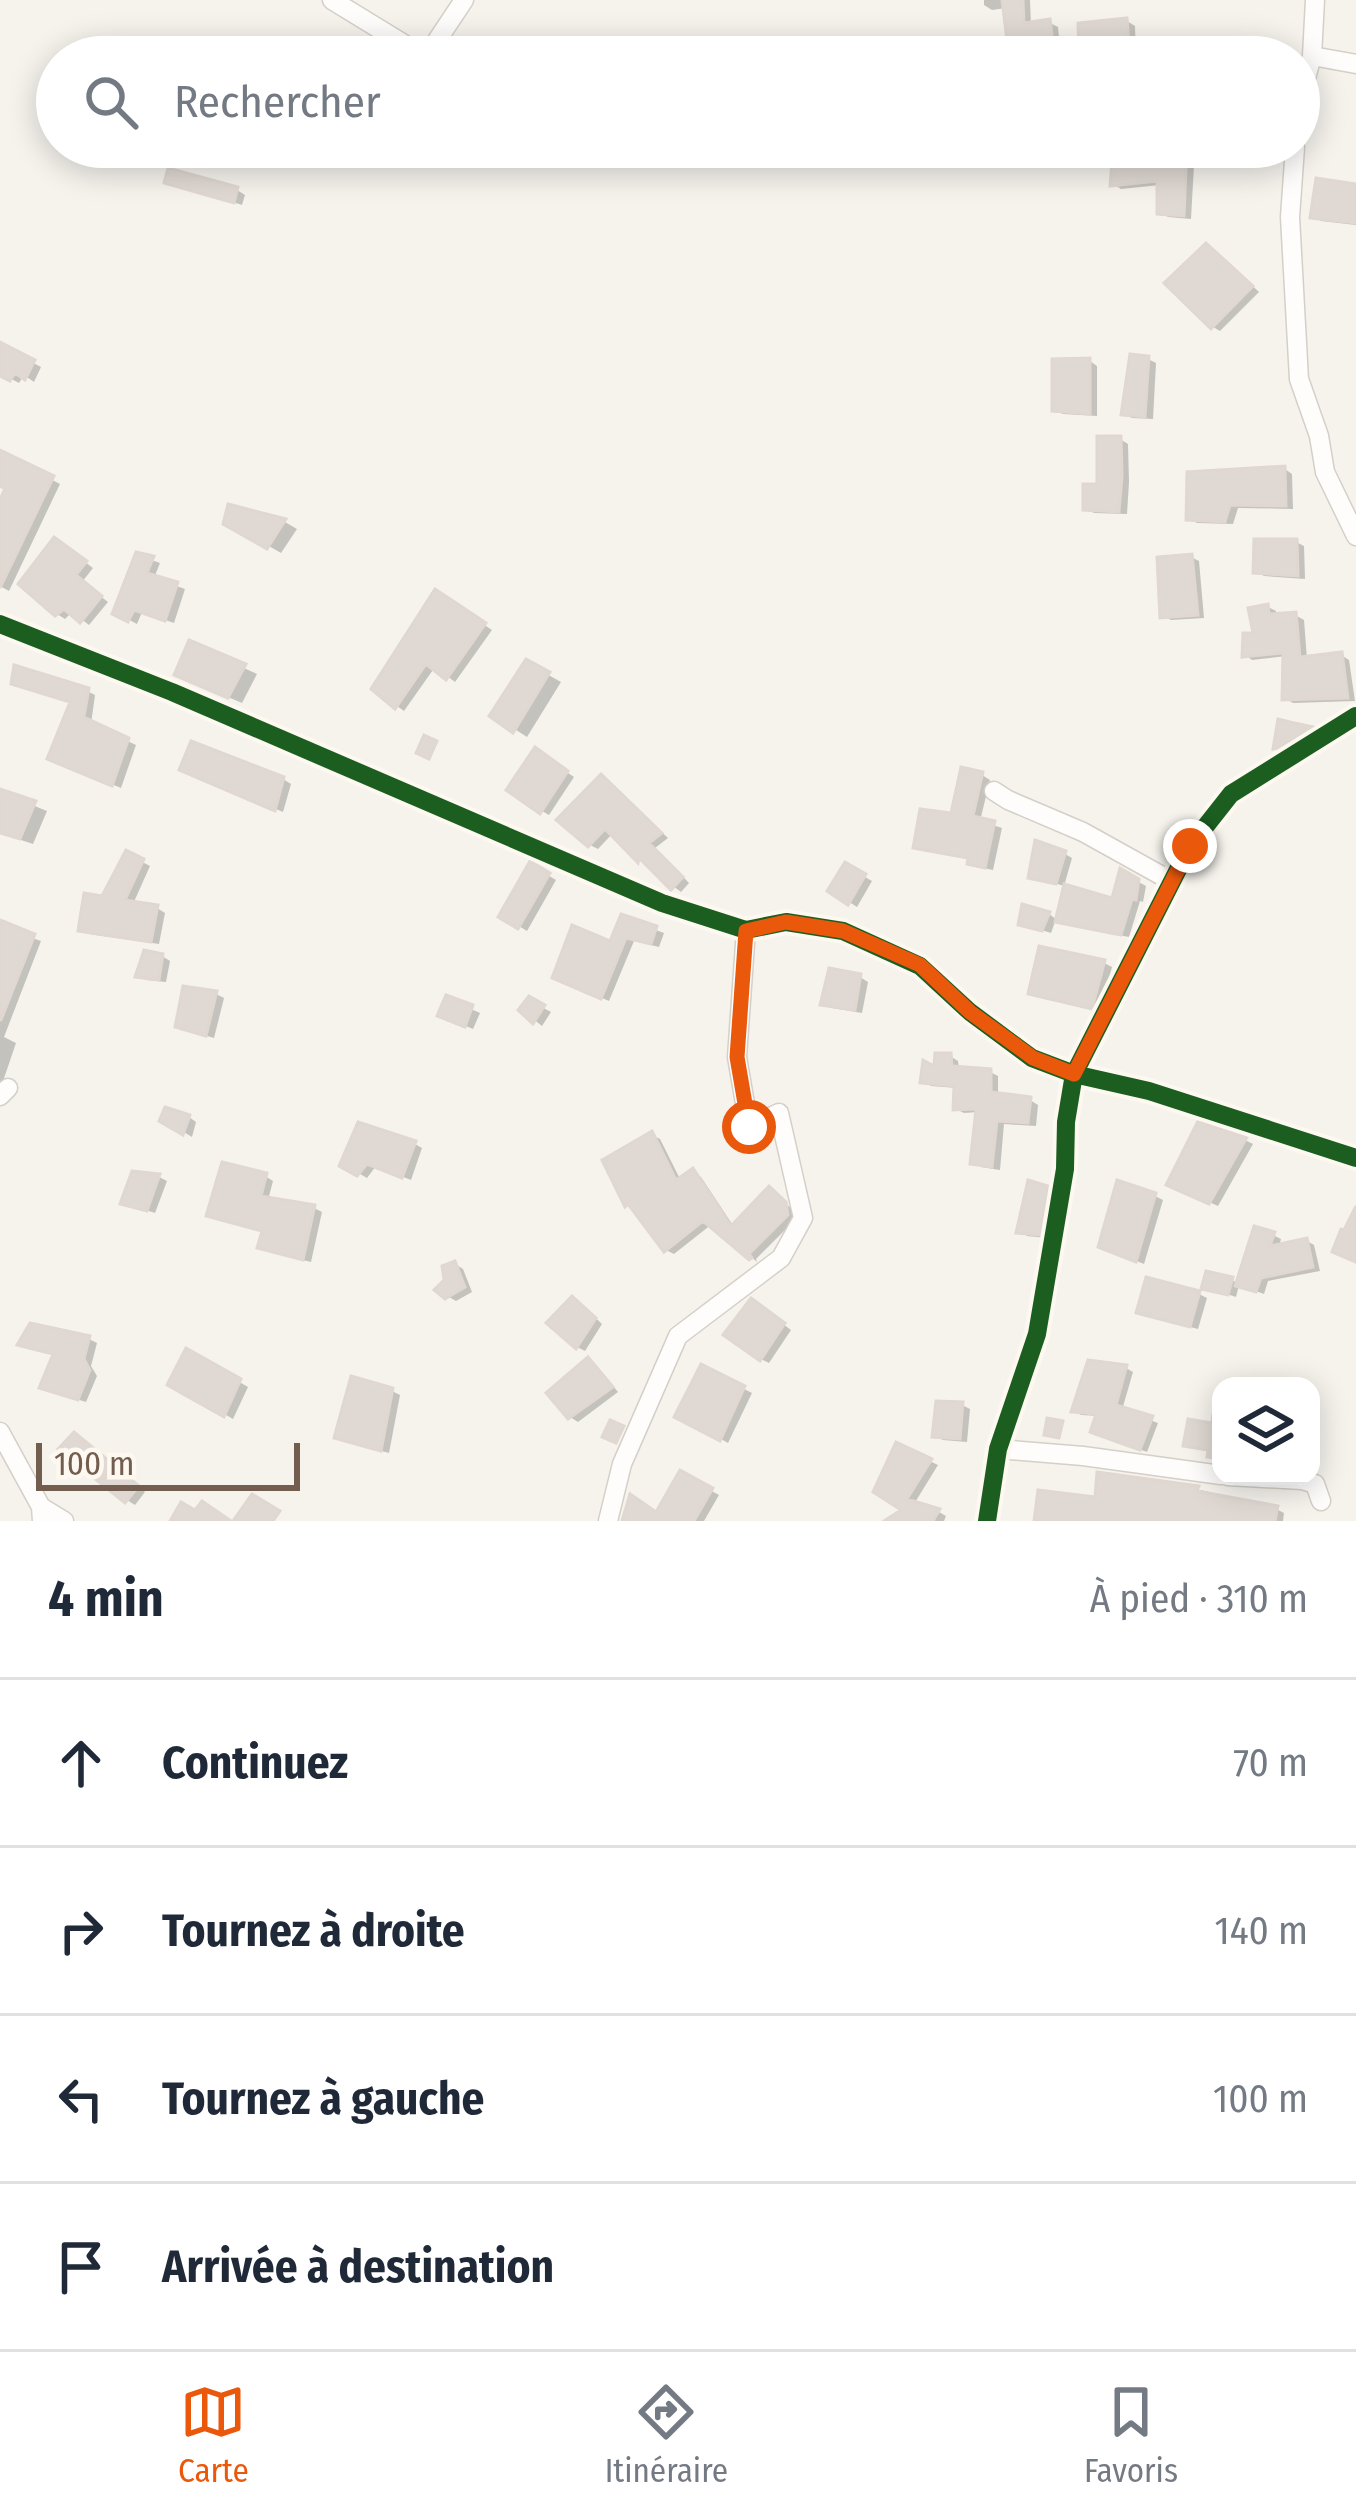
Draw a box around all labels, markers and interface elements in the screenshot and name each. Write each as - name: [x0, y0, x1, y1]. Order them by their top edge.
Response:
- search box: [36, 36, 1320, 168]
- icon: search: [78, 69, 144, 135]
- text: Rechercher: [174, 75, 381, 129]
- route end: [1163, 819, 1217, 873]
- route start: [722, 1100, 776, 1154]
- map controls: [1212, 1377, 1320, 1485]
- button: layers: [1212, 1377, 1320, 1485]
- scale bar: [36, 1437, 300, 1490]
- text: 100 m: [54, 1444, 134, 1484]
- text: 4 min: [48, 1568, 164, 1630]
- text: À pied · 310 m: [1090, 1576, 1308, 1622]
- icon: ahead: [48, 1730, 114, 1796]
- text: Continuez: [162, 1736, 348, 1790]
- text: 70 m: [1233, 1740, 1308, 1786]
- icon: right: [48, 1898, 114, 1964]
- text: Tournez à droite: [162, 1904, 465, 1958]
- text: 140 m: [1214, 1908, 1308, 1954]
- icon: left: [48, 2066, 114, 2132]
- text: Tournez à gauche: [162, 2072, 484, 2126]
- text: 100 m: [1213, 2076, 1308, 2122]
- icon: arrive: [48, 2234, 114, 2300]
- text: Arrivée à destination: [162, 2240, 554, 2294]
- tab: Carte: [178, 2379, 249, 2491]
- tab: Itinéraire: [605, 2379, 728, 2491]
- tab: Favoris: [1084, 2379, 1178, 2491]

